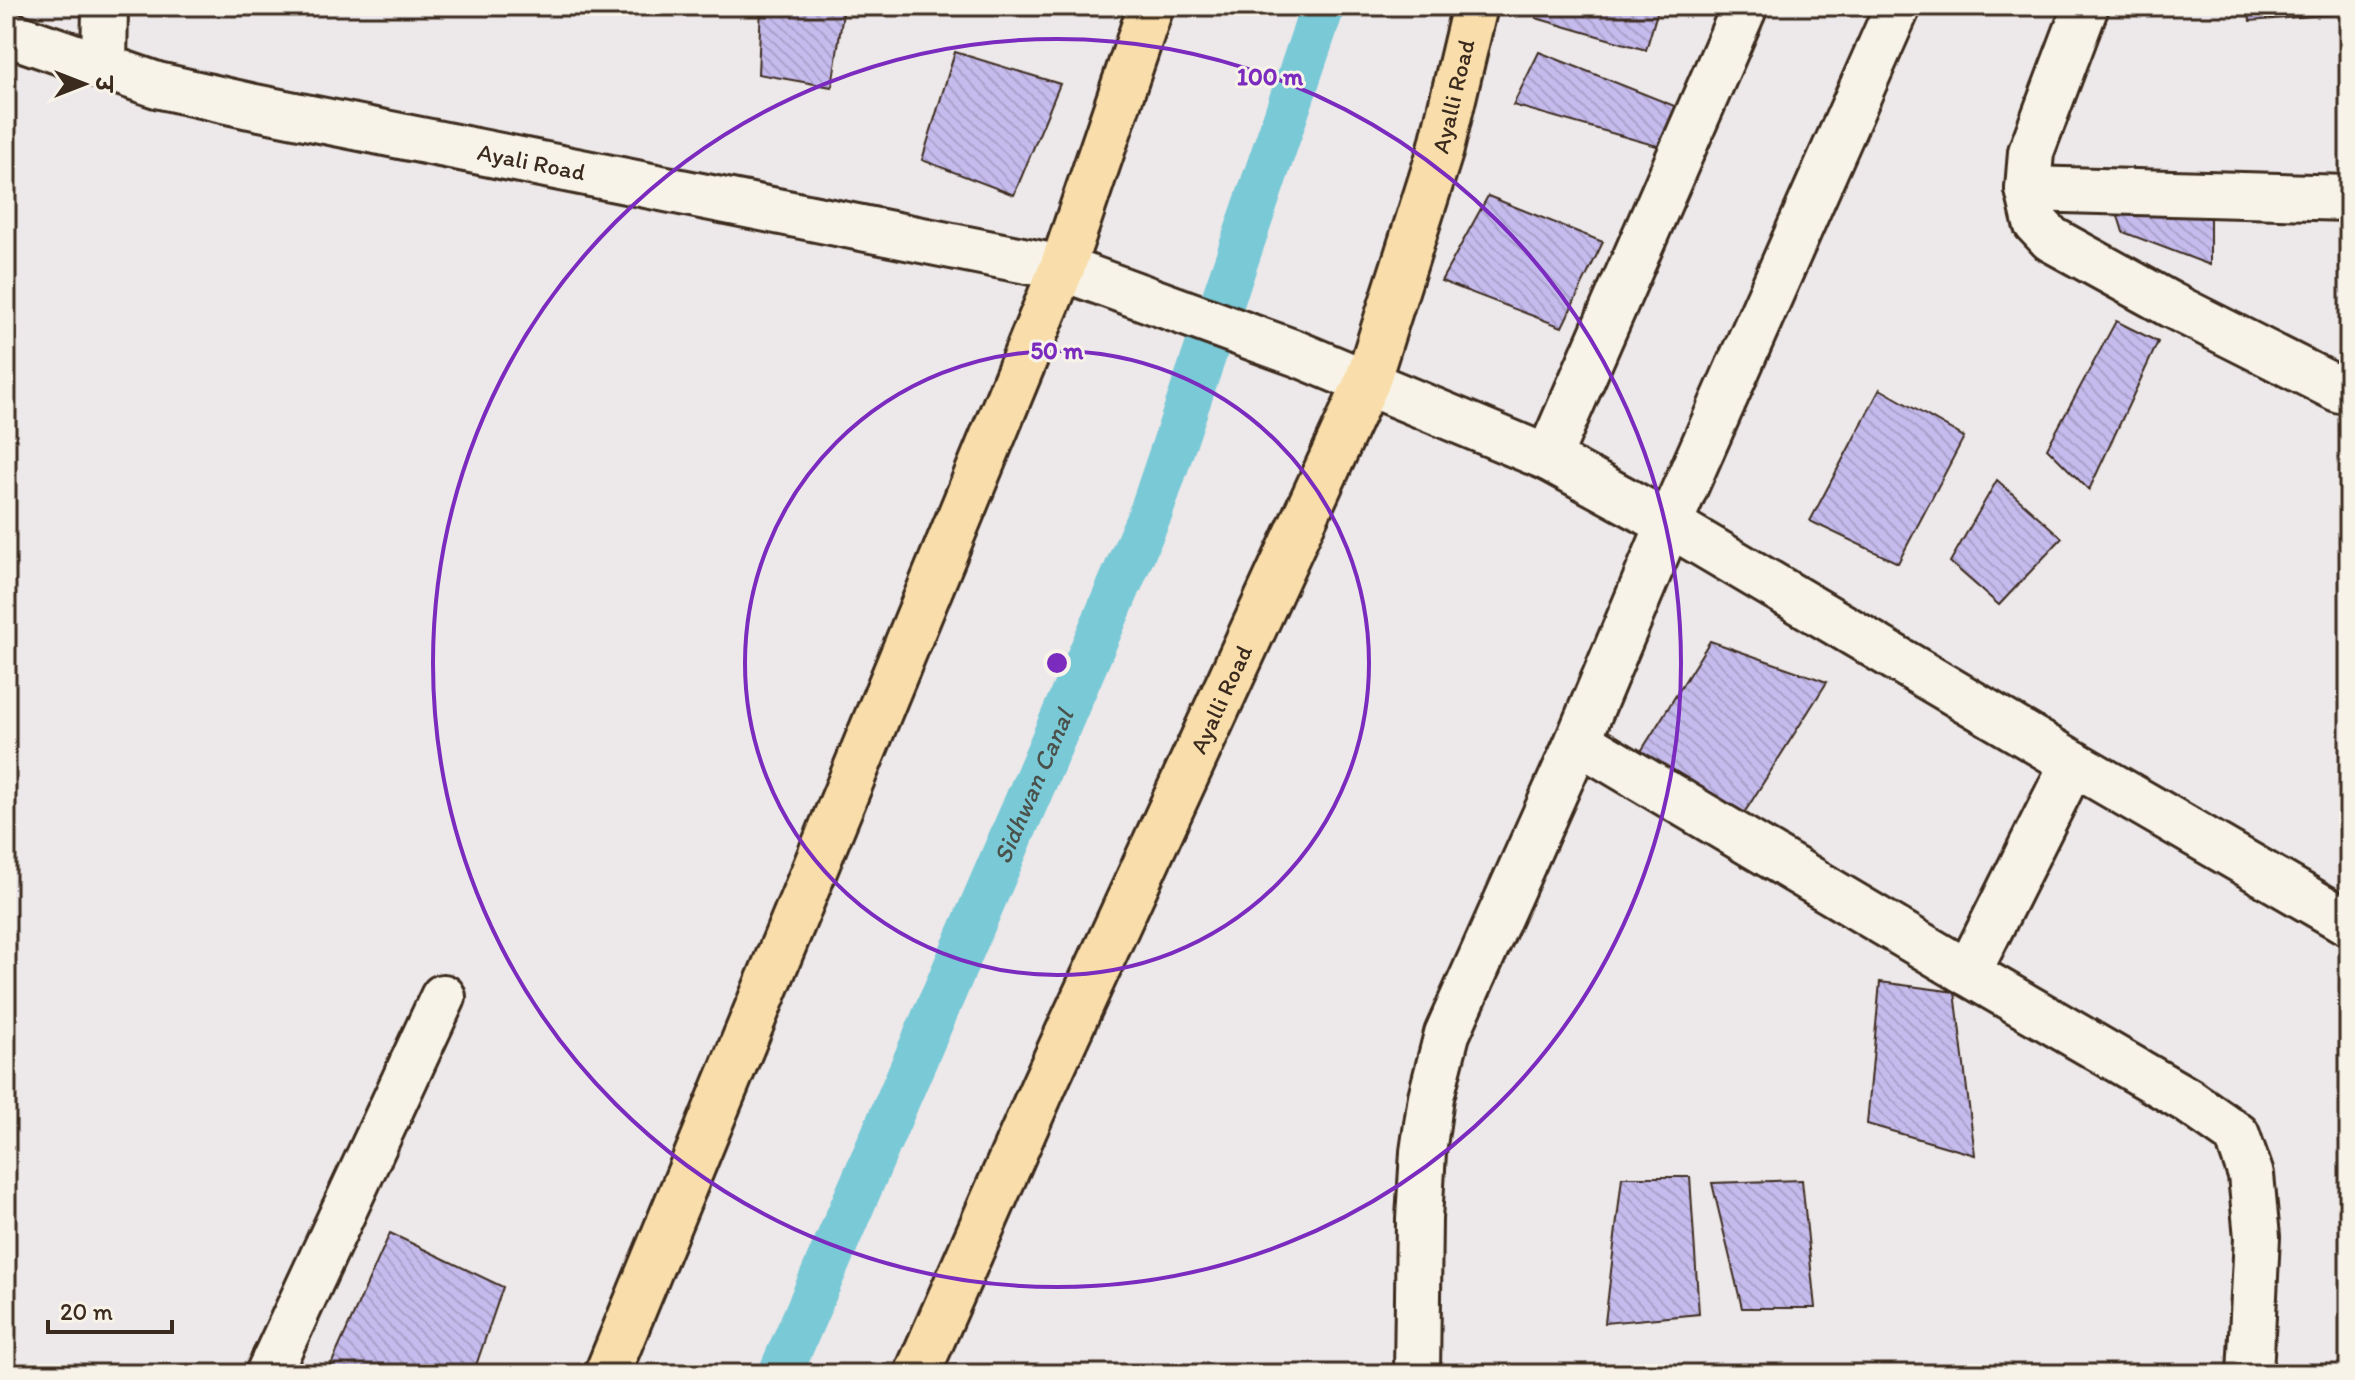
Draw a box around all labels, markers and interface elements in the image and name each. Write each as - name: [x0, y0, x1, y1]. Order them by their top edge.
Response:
- street label: Ayalli Road: [1425, 36, 1481, 156]
- north arrow: [44, 44, 124, 124]
- text: 100 m: [1237, 62, 1304, 91]
- text: उ: [90, 75, 117, 94]
- street label: Ayali Road: [475, 137, 588, 187]
- text: 50 m: [1031, 336, 1084, 365]
- street label: Ayalli Road: [1183, 640, 1258, 758]
- centre of rings: [1043, 649, 1071, 677]
- water label: Sidhwan Canal: [986, 703, 1081, 868]
- scale bar: [48, 1284, 172, 1334]
- text: 20 m: [60, 1297, 113, 1326]

